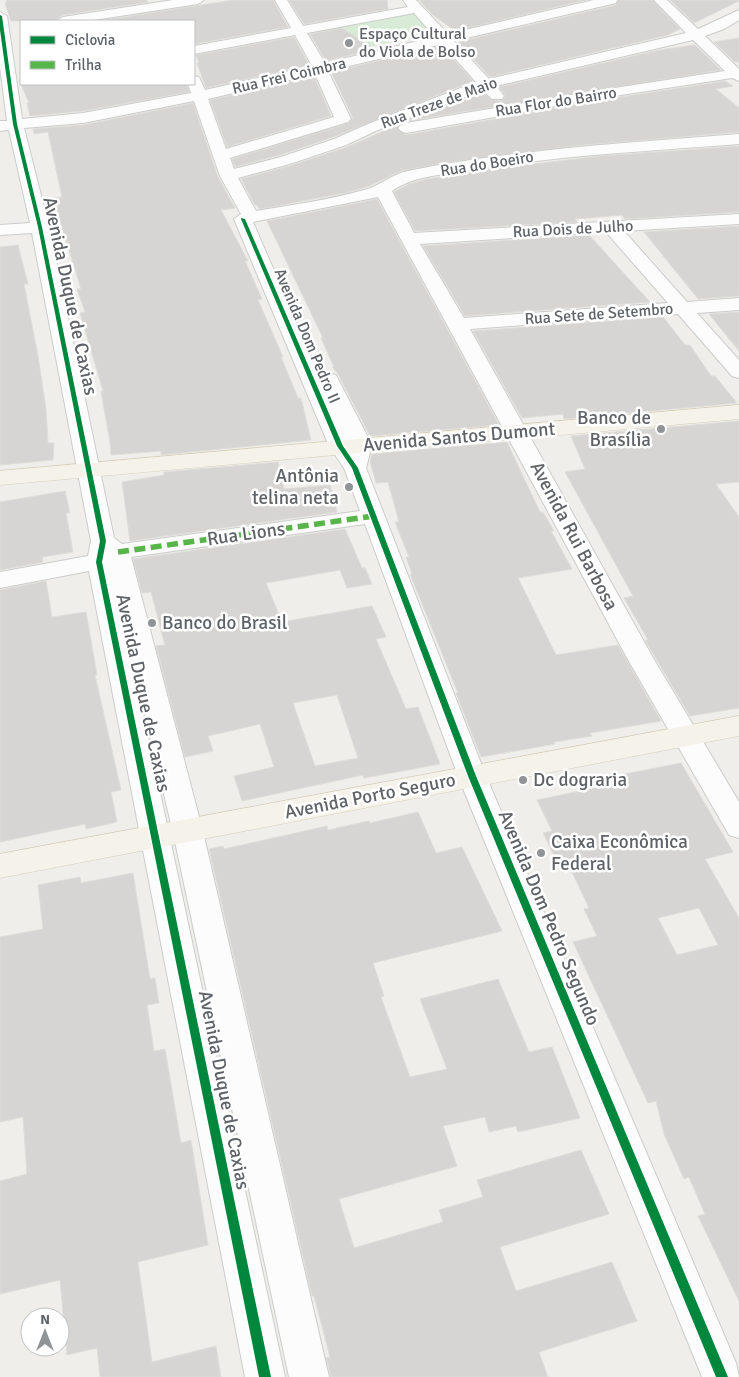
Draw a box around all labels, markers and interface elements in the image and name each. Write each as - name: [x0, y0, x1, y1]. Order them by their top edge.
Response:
- legend: [20, 20, 195, 85]
- place label: Espaço Cultural do Viola de Bolso: [359, 24, 476, 62]
- text: Ciclovia: [65, 31, 115, 49]
- marker: Espaço Cultural do Viola de Bolso: [343, 37, 355, 49]
- street label: Rua Frei Coimbra: [230, 53, 348, 99]
- text: Trilha: [65, 56, 102, 74]
- street label: Rua Treze de Maio: [378, 73, 500, 133]
- street label: Rua Flor do Bairro: [494, 83, 618, 121]
- street label: Rua do Boeiro: [439, 147, 535, 181]
- street label: Avenida Duque de Caxias: [37, 195, 103, 397]
- street label: Rua Dois de Julho: [512, 216, 634, 242]
- street label: Avenida Dom Pedro II: [270, 265, 344, 407]
- street label: Rua Sete de Setembro: [524, 299, 674, 329]
- place label: Banco de Brasília: [577, 406, 651, 452]
- street label: Avenida Santos Dumont: [362, 417, 556, 457]
- marker: Banco de Brasília: [655, 423, 667, 435]
- street label: Avenida Rui Barbosa: [525, 457, 623, 615]
- place label: Antônia telina neta: [252, 464, 339, 510]
- marker: Antônia telina neta: [343, 481, 355, 493]
- street label: Rua Lions: [205, 517, 287, 551]
- street label: Avenida Duque de Caxias: [110, 592, 176, 794]
- place label: Banco do Brasil: [162, 611, 287, 635]
- marker: Banco do Brasil: [146, 617, 158, 629]
- street label: Avenida Porto Seguro: [282, 768, 458, 824]
- place label: Dc dograria: [533, 768, 627, 792]
- marker: Dc dograria: [517, 774, 529, 786]
- street label: Avenida Dom Pedro Segundo: [493, 807, 605, 1029]
- place label: Caixa Econômica Federal: [551, 830, 688, 876]
- marker: Caixa Econômica Federal: [535, 847, 547, 859]
- street label: Avenida Duque de Caxias: [193, 989, 255, 1191]
- north arrow: [20, 1307, 70, 1357]
- text: N: [40, 1311, 50, 1328]

